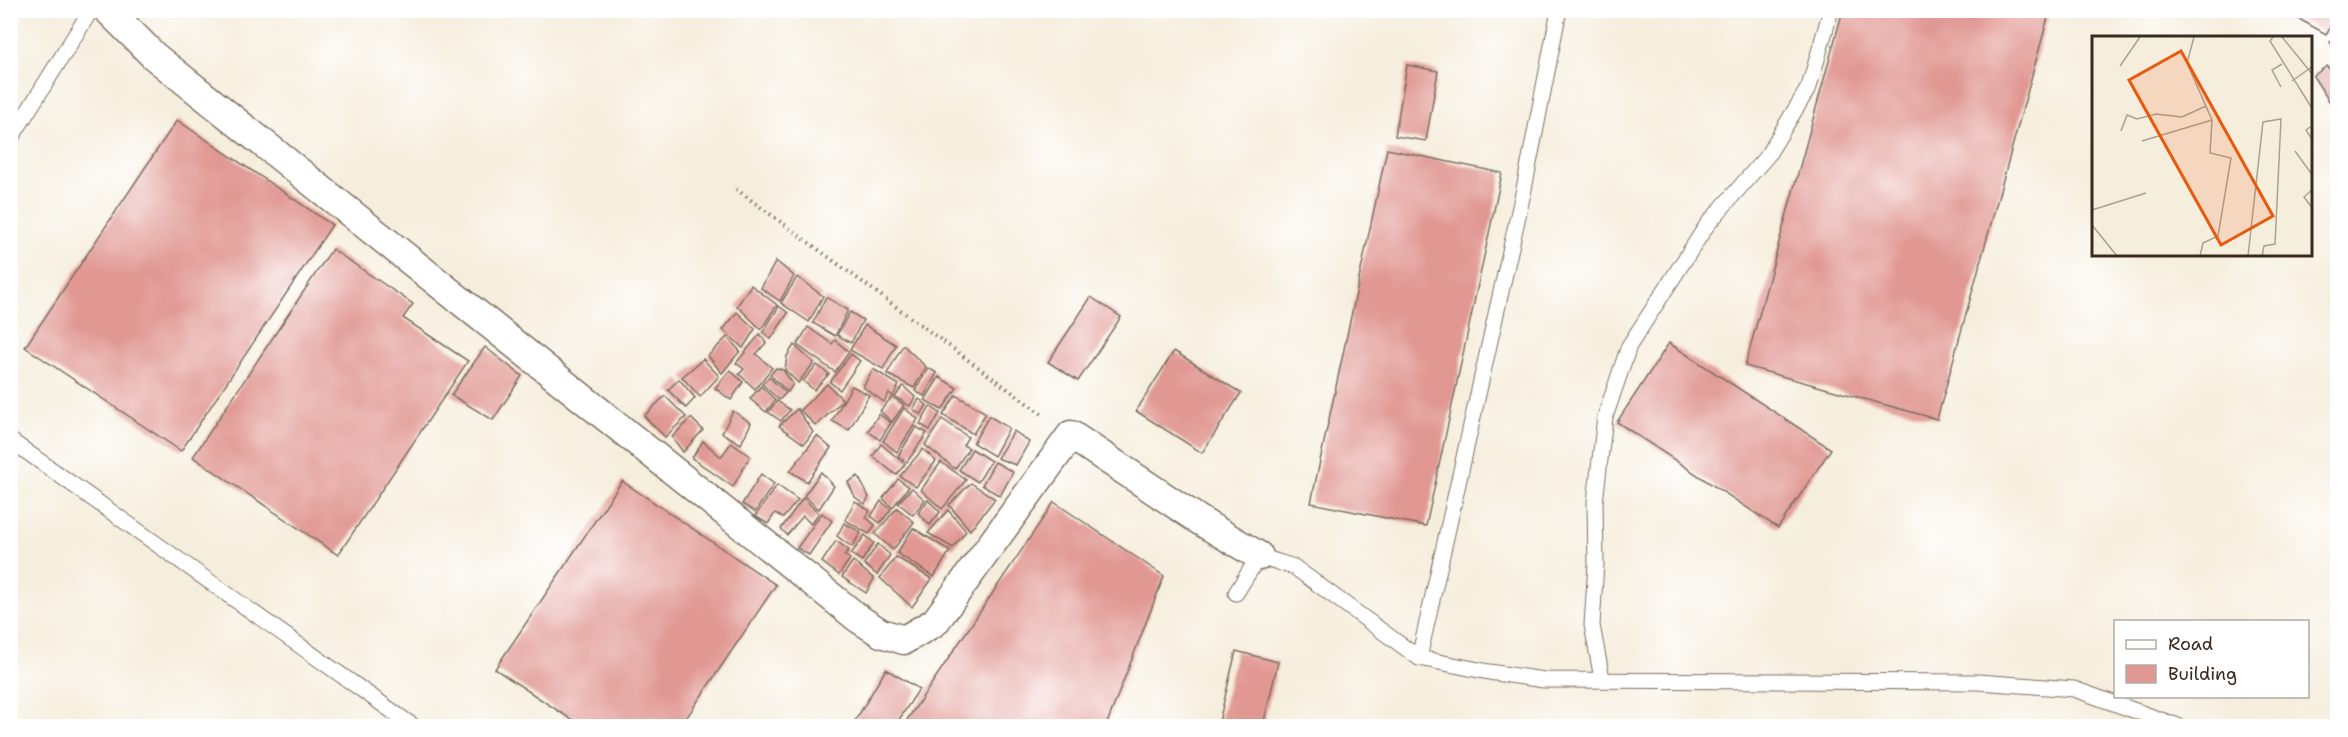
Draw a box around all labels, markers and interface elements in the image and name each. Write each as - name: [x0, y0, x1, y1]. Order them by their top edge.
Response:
- inset map: [2092, 36, 2312, 256]
- legend: [2114, 620, 2309, 698]
- text: Road: [2168, 632, 2213, 656]
- text: Building: [2168, 662, 2237, 686]

